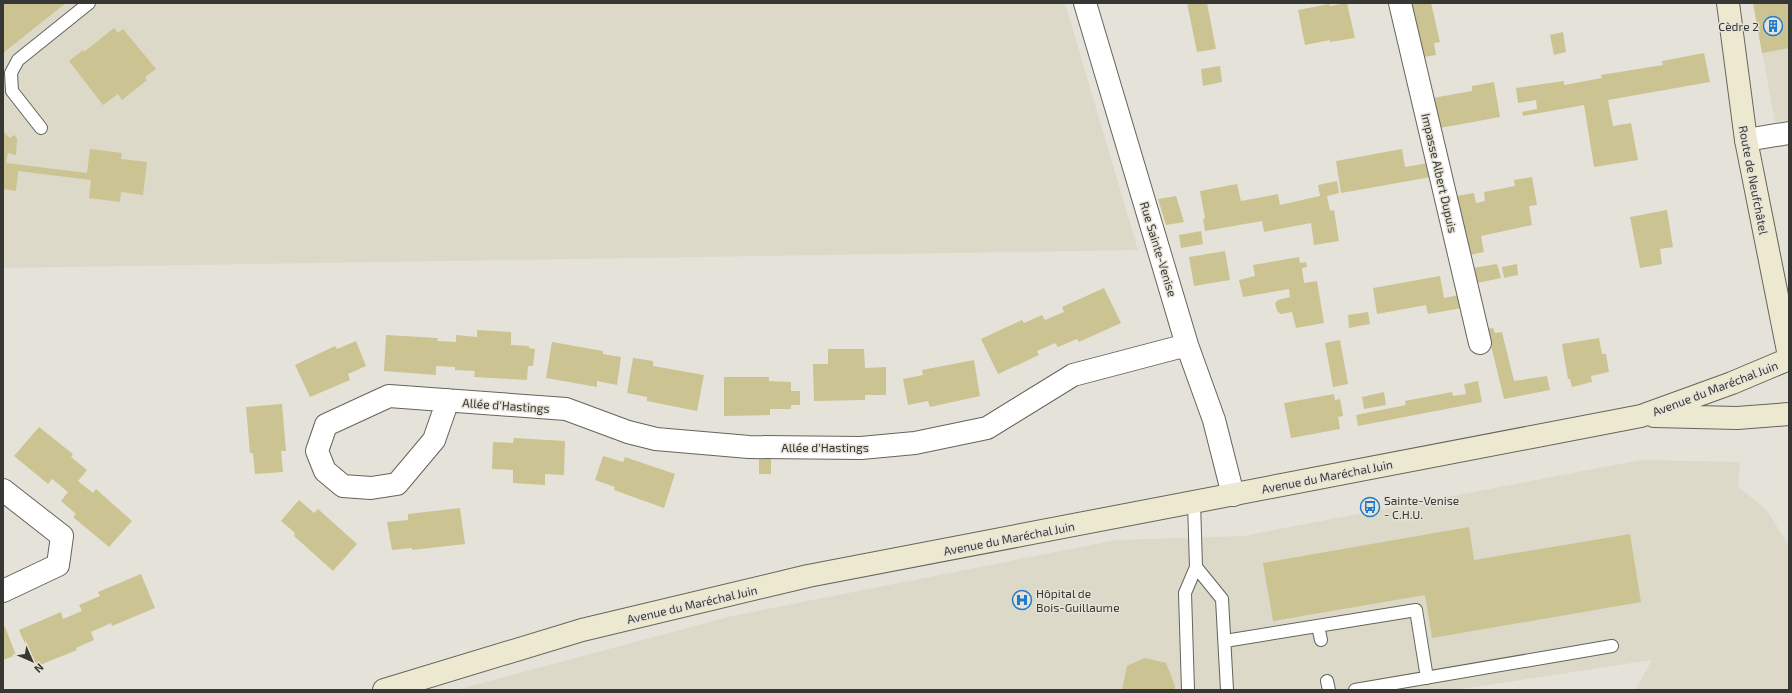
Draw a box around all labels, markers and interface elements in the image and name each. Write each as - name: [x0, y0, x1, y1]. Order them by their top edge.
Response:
- building icon: Cèdre 2: [1762, 15, 1784, 37]
- place label: Cèdre 2: [1718, 19, 1759, 33]
- street label: Impasse Albert Dupuis: [1419, 112, 1461, 234]
- street label: Route de Neufchâtel: [1737, 124, 1772, 236]
- street label: Rue Sainte-Venise: [1138, 200, 1180, 298]
- street label: Avenue du Maréchal Juin: [1650, 358, 1780, 418]
- street label: Allée d'Hastings: [462, 395, 550, 415]
- street label: Allée d'Hastings: [781, 440, 869, 454]
- street label: Avenue du Maréchal Juin: [1260, 456, 1394, 496]
- place label: Sainte-Venise - C.H.U.: [1384, 493, 1459, 521]
- bus stop icon: Sainte-Venise - C.H.U.: [1359, 496, 1381, 518]
- street label: Avenue du Maréchal Juin: [942, 518, 1076, 558]
- street label: Avenue du Maréchal Juin: [625, 582, 759, 626]
- place label: Hôpital de Bois-Guillaume: [1036, 586, 1120, 614]
- hospital icon: Hôpital de Bois-Guillaume: [1011, 589, 1033, 611]
- north arrow: [12, 641, 52, 681]
- text: N: [32, 661, 47, 676]

